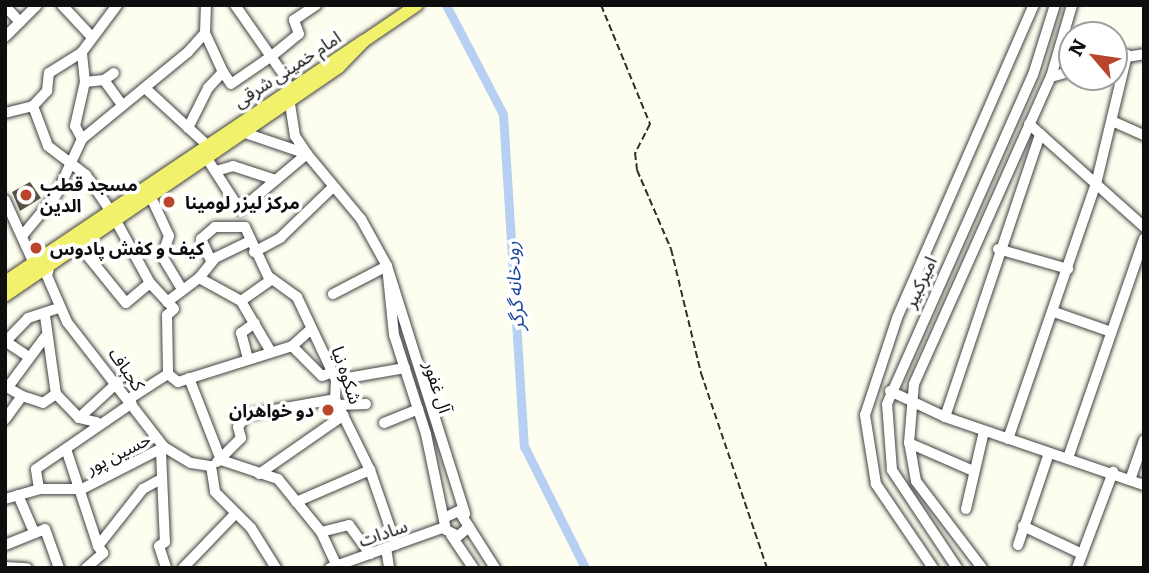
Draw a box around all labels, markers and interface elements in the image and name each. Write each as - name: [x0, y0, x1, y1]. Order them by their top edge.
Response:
- north arrow: [1058, 21, 1128, 91]
- street label: امام خمینی شرقی: [229, 26, 345, 112]
- text: N: [1060, 33, 1092, 61]
- place label: مسجد قطب الدین: [40, 174, 138, 216]
- marker: مسجد قطب الدین: [18, 187, 34, 203]
- place label: مرکز لیزر لومینا: [185, 191, 300, 213]
- marker: مرکز لیزر لومینا: [159, 192, 179, 212]
- place label: کیف و کفش پادوس: [50, 237, 204, 259]
- marker: کیف و کفش پادوس: [28, 240, 44, 256]
- water label: رودخانه گرگر: [500, 241, 528, 331]
- street label: امیرکبیر: [899, 253, 941, 311]
- street label: کجباف: [104, 343, 150, 395]
- street label: شکوه نیا: [327, 343, 367, 407]
- street label: آل غفور: [419, 358, 457, 416]
- place label: دو خواهران: [229, 399, 314, 421]
- marker: دو خواهران: [320, 402, 336, 418]
- street label: حسین پور: [82, 428, 154, 478]
- street label: سادات: [356, 515, 410, 551]

